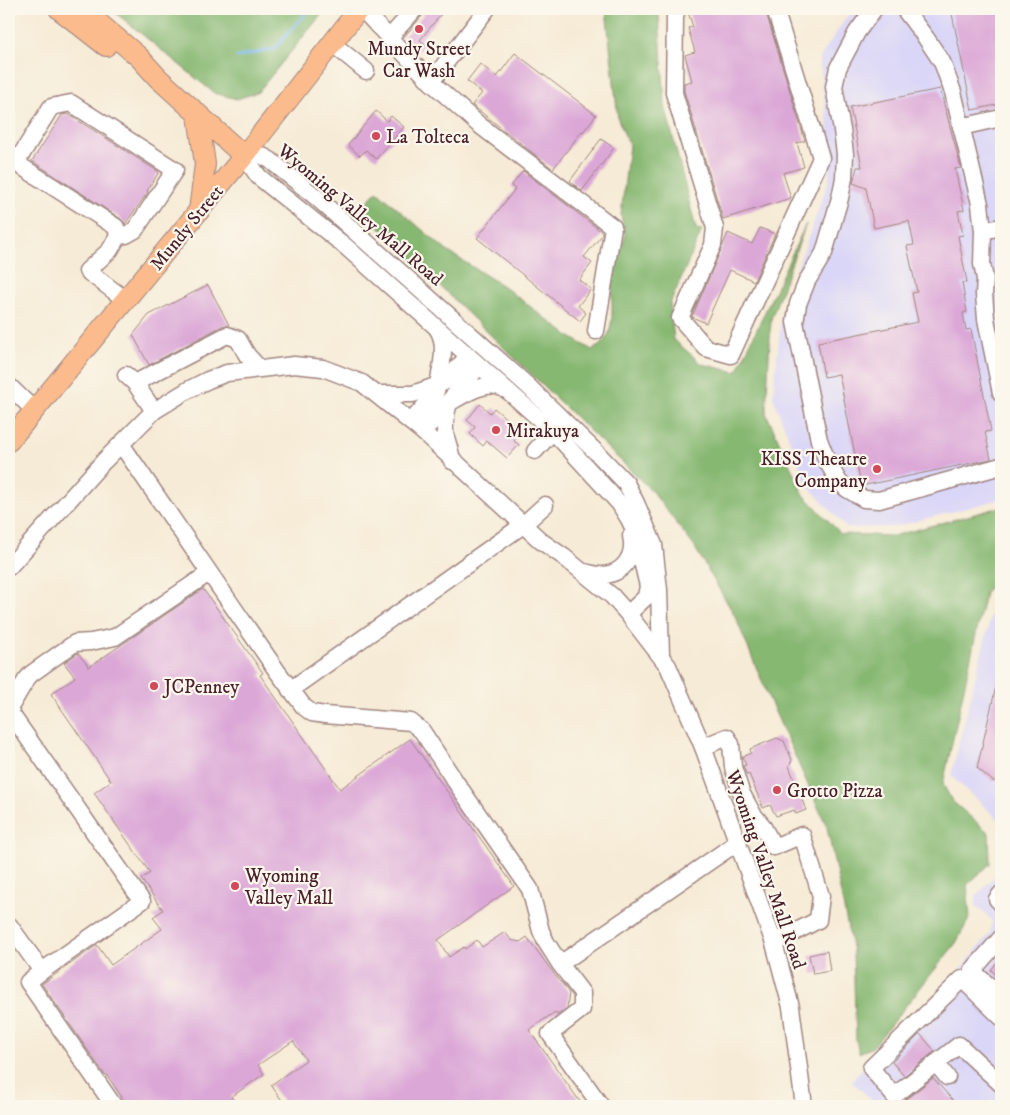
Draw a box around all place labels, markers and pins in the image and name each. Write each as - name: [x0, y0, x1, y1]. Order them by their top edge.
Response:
- marker: Mundy Street Car Wash: [413, 23, 425, 35]
- place label: Mundy Street Car Wash: [367, 38, 471, 83]
- place label: La Tolteca: [386, 126, 469, 149]
- marker: La Tolteca: [370, 130, 382, 142]
- place label: Mirakuya: [506, 420, 579, 443]
- marker: Mirakuya: [490, 424, 502, 436]
- place label: KISS Theatre Company: [761, 448, 868, 493]
- marker: KISS Theatre Company: [871, 463, 883, 475]
- place label: JCPenney: [162, 676, 240, 699]
- marker: JCPenney: [148, 680, 160, 692]
- place label: Grotto Pizza: [787, 780, 883, 803]
- marker: Grotto Pizza: [771, 784, 783, 796]
- place label: Wyoming Valley Mall: [244, 865, 333, 910]
- marker: Wyoming Valley Mall: [229, 880, 241, 892]

